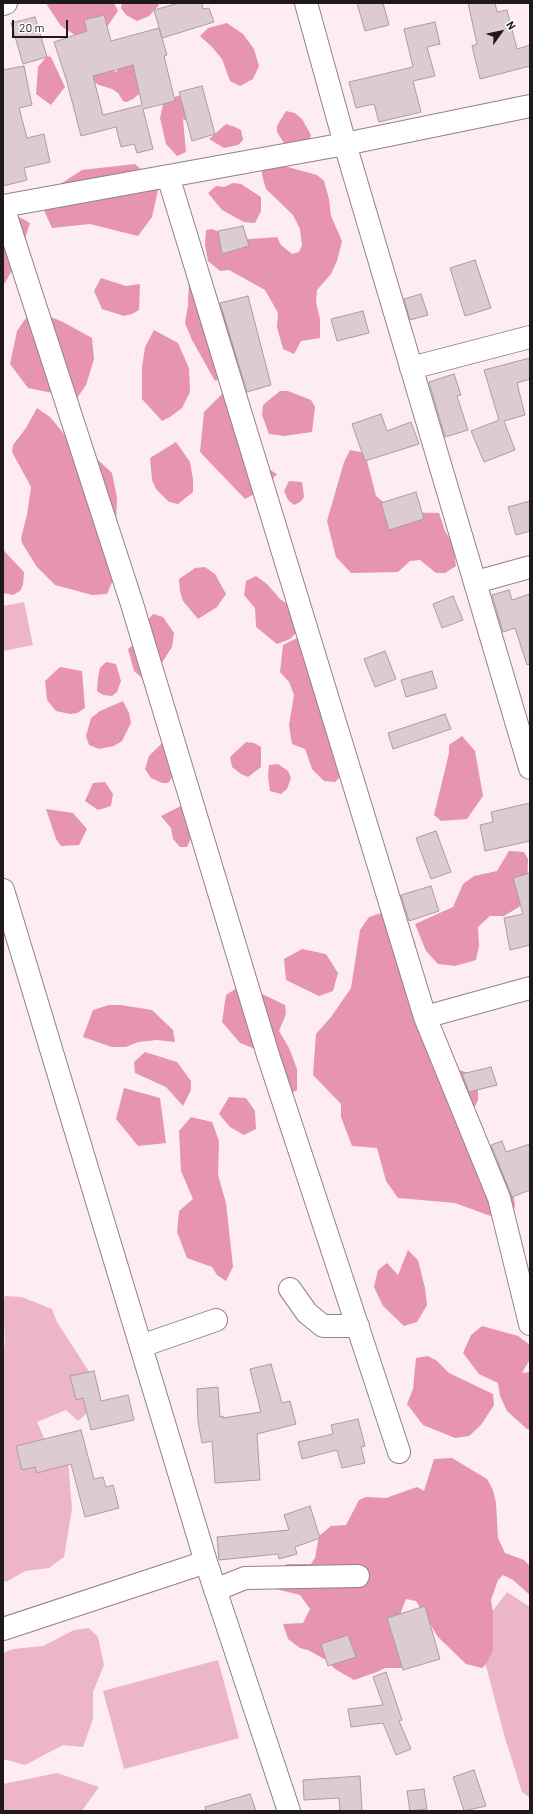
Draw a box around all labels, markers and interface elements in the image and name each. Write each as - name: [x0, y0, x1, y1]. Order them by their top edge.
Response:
- scale bar: [14, 12, 70, 38]
- north arrow: [481, 12, 521, 52]
- text: N: [504, 19, 519, 32]
- text: 20 m: [19, 20, 45, 34]

